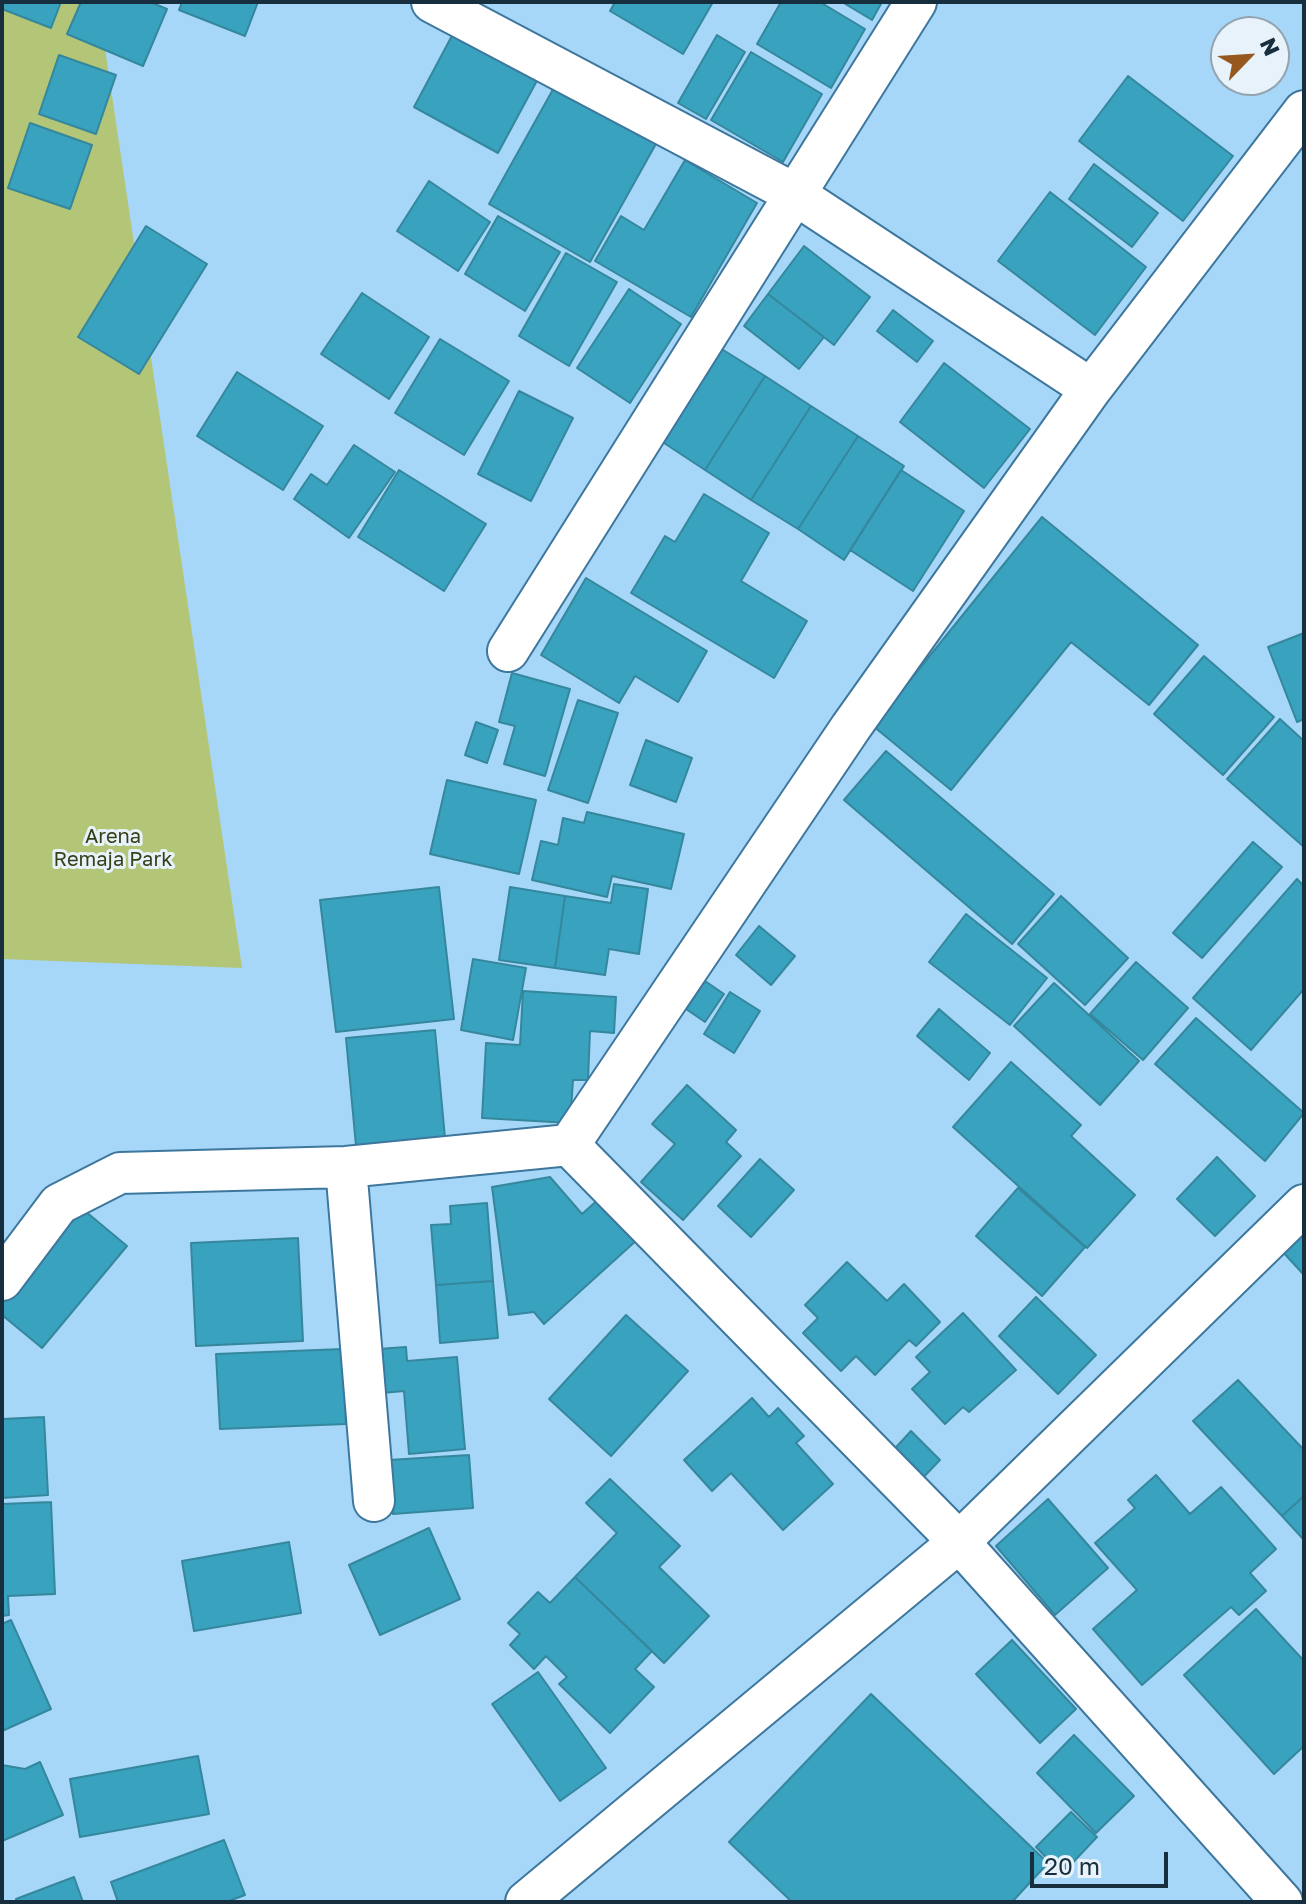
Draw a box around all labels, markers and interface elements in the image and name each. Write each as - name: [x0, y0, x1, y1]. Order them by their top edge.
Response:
- north arrow: [1210, 16, 1290, 96]
- text: N: [1255, 33, 1286, 60]
- park label: Arena Remaja Park: [54, 825, 172, 872]
- scale bar: [1034, 1836, 1172, 1886]
- text: 20 m: [1044, 1851, 1100, 1880]

